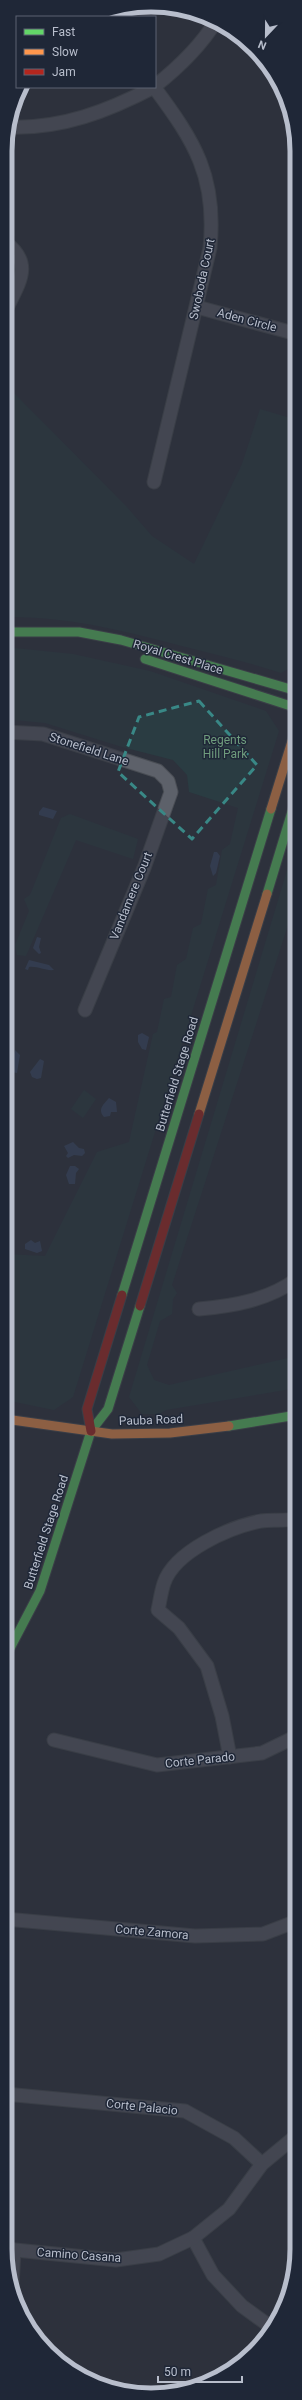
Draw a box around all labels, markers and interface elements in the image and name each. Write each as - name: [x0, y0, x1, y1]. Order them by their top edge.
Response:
- legend: [16, 16, 156, 88]
- north arrow: [246, 16, 286, 56]
- text: Fast: [52, 25, 75, 39]
- text: N: [256, 37, 268, 52]
- text: Slow: [52, 45, 78, 59]
- text: Jam: [52, 65, 76, 79]
- street label: Swoboda Court: [187, 237, 217, 321]
- street label: Aden Circle: [216, 305, 278, 335]
- street label: Royal Crest Place: [131, 637, 225, 677]
- street label: Stonefield Lane: [48, 730, 130, 768]
- park label: Regents Hill Park: [203, 733, 248, 761]
- street label: Vandamere Court: [107, 850, 155, 942]
- street label: Butterfield Stage Road: [153, 1015, 201, 1133]
- street label: Pauba Road: [119, 1412, 183, 1428]
- street label: Butterfield Stage Road: [21, 1473, 71, 1591]
- street label: Corte Parado: [164, 1749, 236, 1771]
- street label: Corte Zamora: [115, 1922, 189, 1942]
- street label: Corte Palacio: [106, 2096, 179, 2118]
- street label: Camino Casana: [36, 2245, 122, 2265]
- scale bar: [158, 2358, 242, 2384]
- text: 50 m: [164, 2365, 191, 2379]

